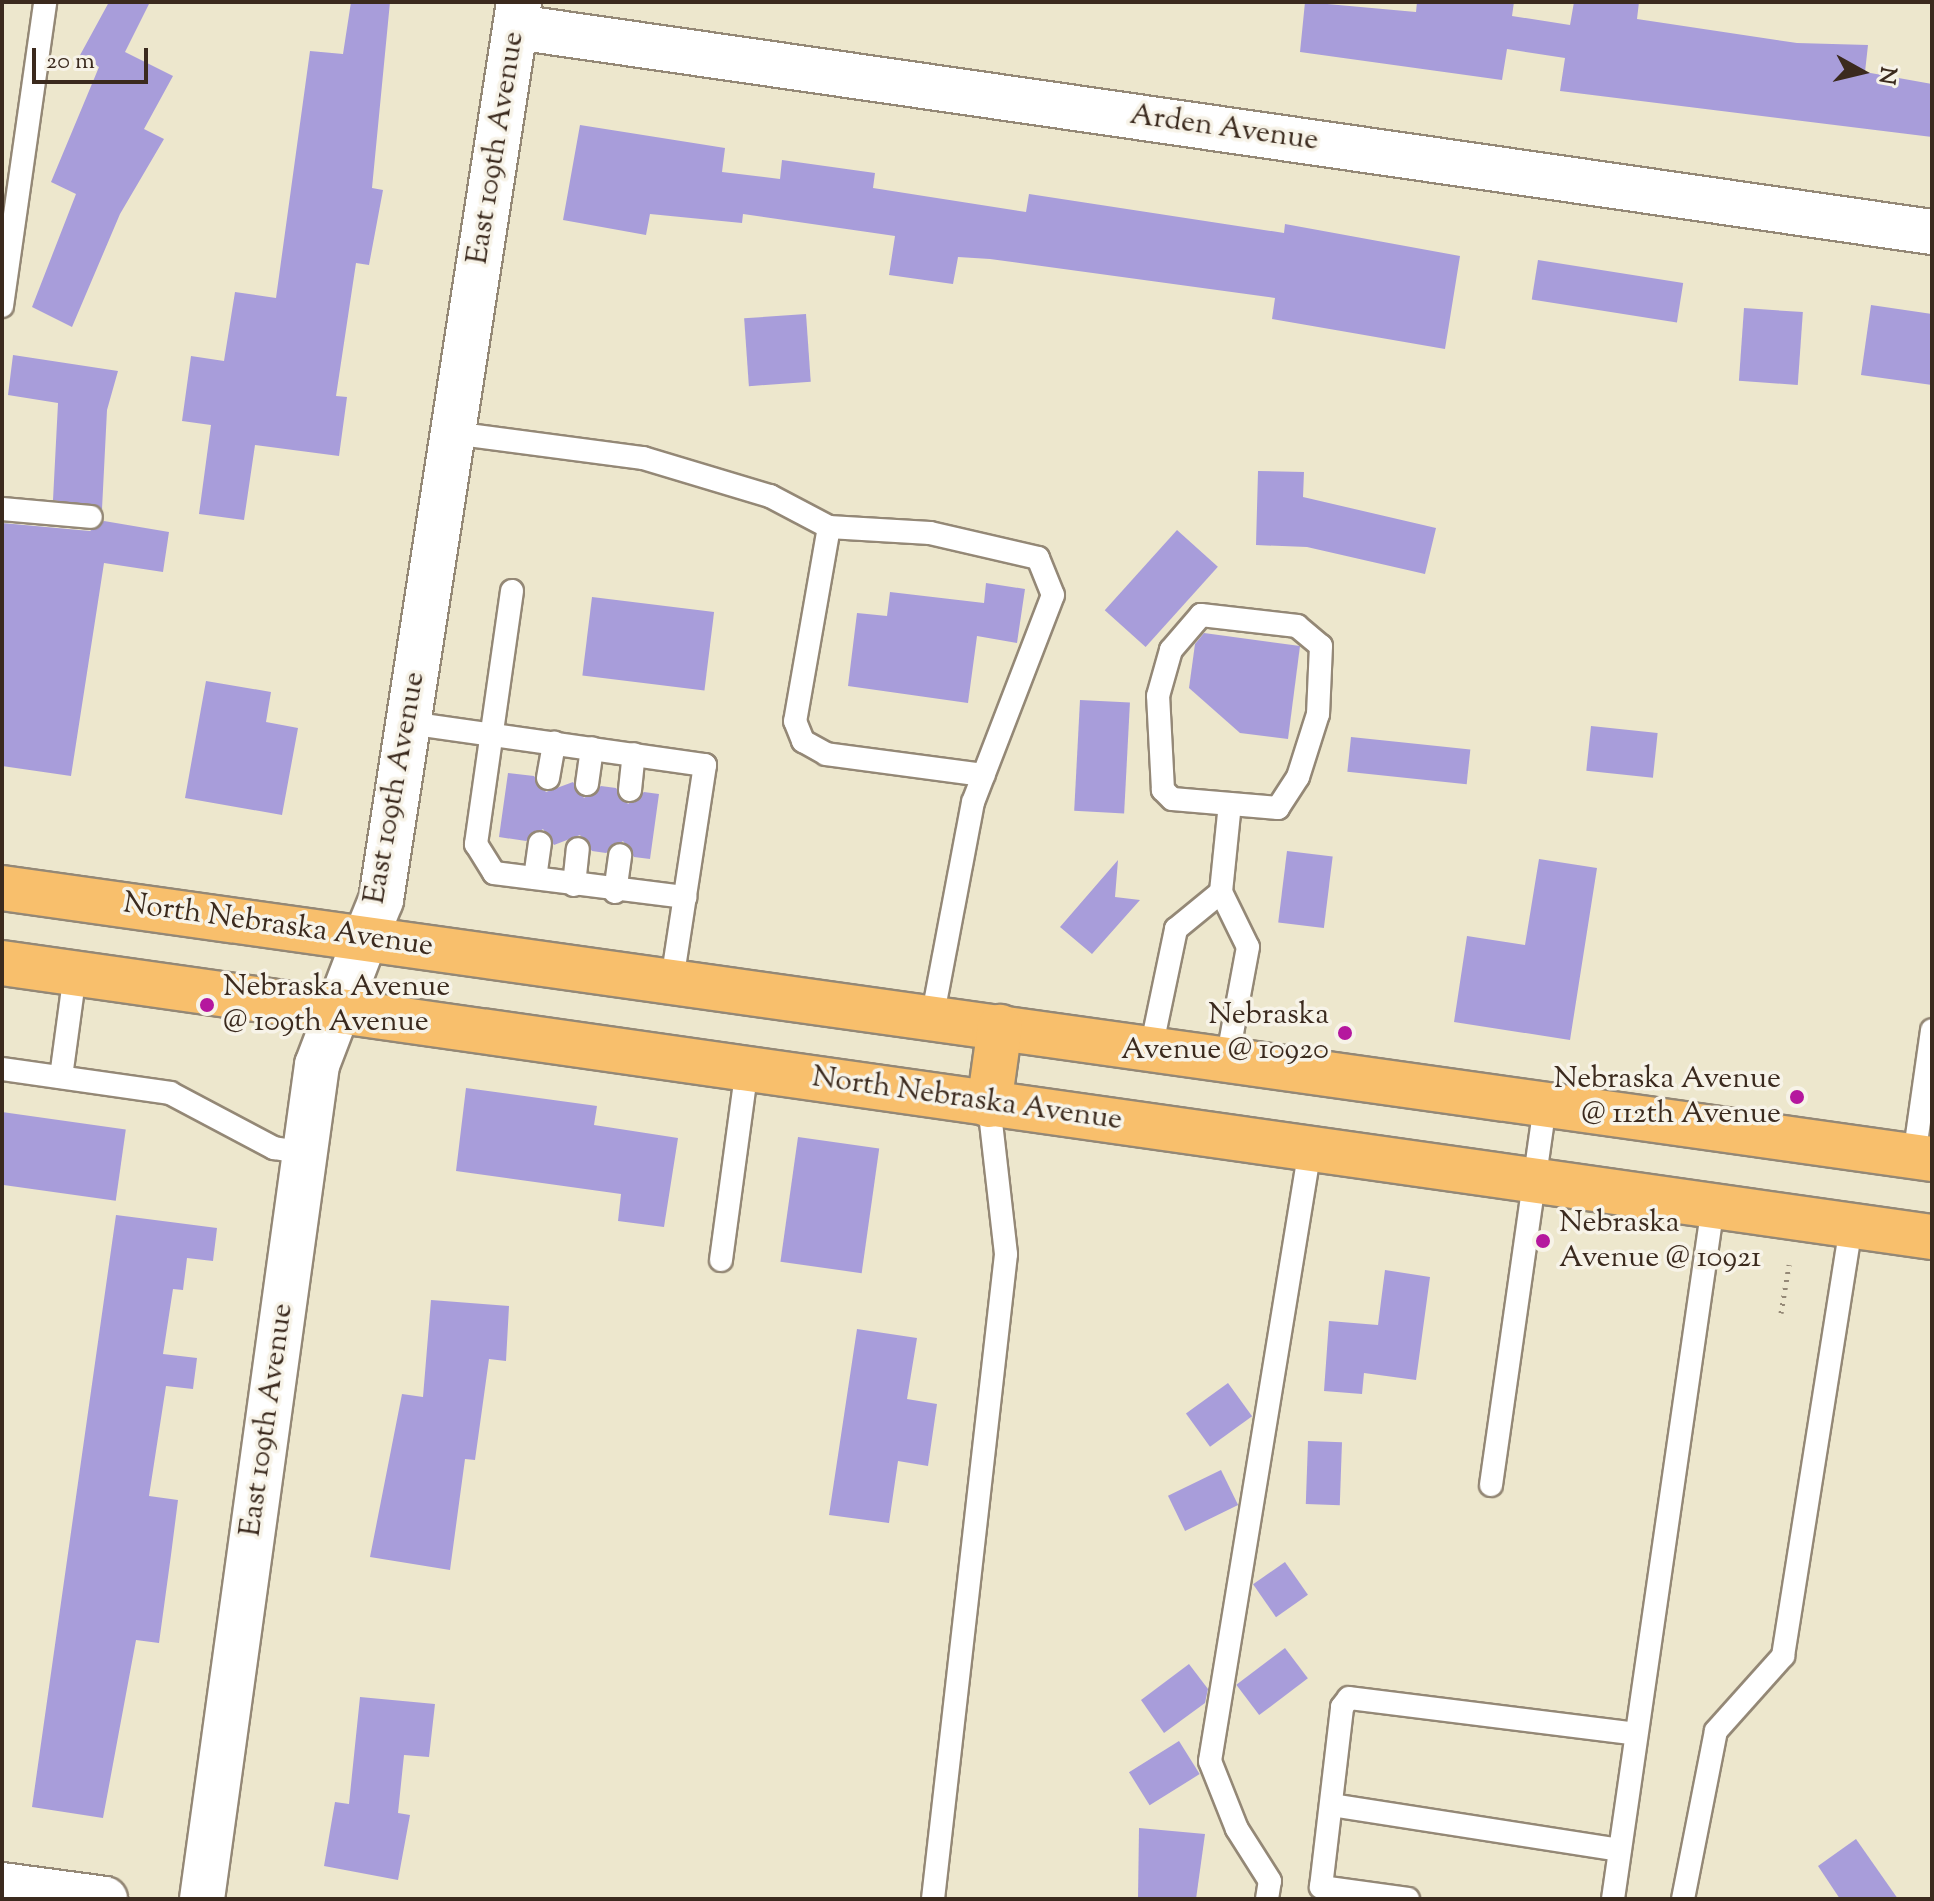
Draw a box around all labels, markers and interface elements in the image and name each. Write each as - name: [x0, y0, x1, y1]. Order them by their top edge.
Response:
- street label: East 109th Avenue: [461, 29, 533, 267]
- scale bar: [36, 32, 152, 82]
- north arrow: [1822, 32, 1902, 112]
- text: 20 m: [46, 45, 95, 79]
- text: N: [1869, 64, 1903, 86]
- street label: Arden Avenue: [1127, 98, 1321, 160]
- street label: East 109th Avenue: [358, 669, 434, 907]
- street label: North Nebraska Avenue: [121, 886, 435, 966]
- place label: Nebraska Avenue @ 109th Avenue: [223, 970, 450, 1040]
- marker: Nebraska Avenue @ 109th Avenue: [198, 996, 216, 1014]
- place label: Nebraska Avenue @ 10920: [1121, 998, 1329, 1068]
- marker: Nebraska Avenue @ 10920: [1336, 1024, 1354, 1042]
- street label: North Nebraska Avenue: [810, 1060, 1124, 1140]
- place label: Nebraska Avenue @ 112th Avenue: [1554, 1062, 1781, 1132]
- marker: Nebraska Avenue @ 112th Avenue: [1788, 1088, 1806, 1106]
- place label: Nebraska Avenue @ 10921: [1559, 1206, 1761, 1276]
- marker: Nebraska Avenue @ 10921: [1534, 1232, 1552, 1250]
- street label: East 109th Avenue: [234, 1301, 302, 1539]

